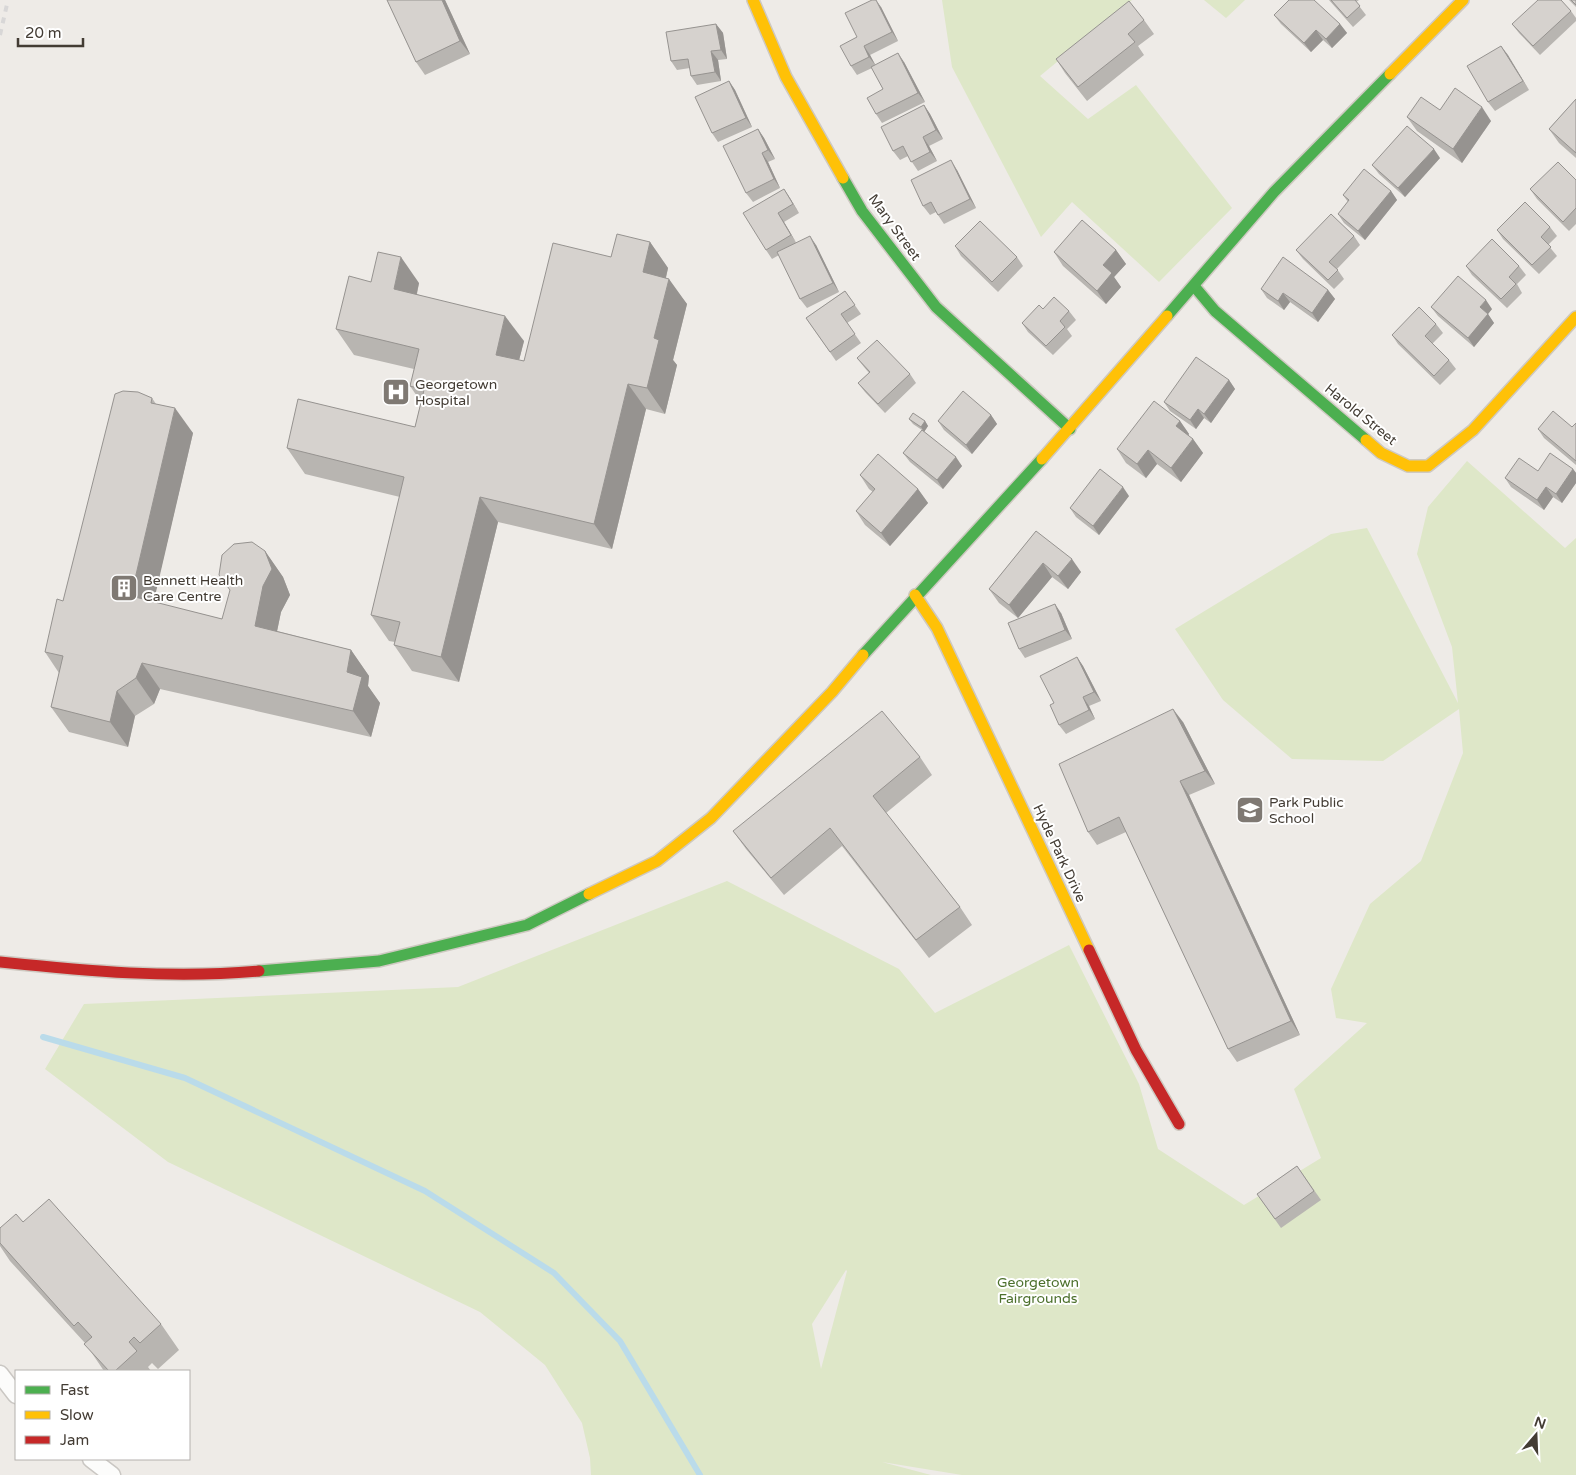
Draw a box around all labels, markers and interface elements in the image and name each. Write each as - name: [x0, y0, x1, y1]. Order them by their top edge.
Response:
- scale bar: [18, 15, 82, 47]
- text: 20 m: [25, 24, 62, 42]
- street label: Mary Street: [865, 191, 925, 264]
- place label: Georgetown Hospital: [415, 376, 497, 409]
- hospital icon: Georgetown Hospital: [381, 377, 411, 407]
- street label: Harold Street: [1321, 380, 1401, 449]
- place label: Bennett Health Care Centre: [143, 572, 243, 605]
- building icon: Bennett Health Care Centre: [109, 573, 139, 603]
- place label: Park Public School: [1269, 794, 1344, 827]
- school or university icon: Park Public School: [1235, 795, 1265, 825]
- street label: Hyde Park Drive: [1029, 801, 1090, 905]
- park label: Georgetown Fairgrounds: [997, 1274, 1079, 1307]
- legend: [15, 1370, 190, 1460]
- text: Fast: [60, 1381, 90, 1399]
- text: Slow: [60, 1406, 94, 1424]
- north arrow: [1511, 1410, 1561, 1460]
- text: N: [1532, 1413, 1548, 1433]
- text: Jam: [60, 1431, 89, 1449]

